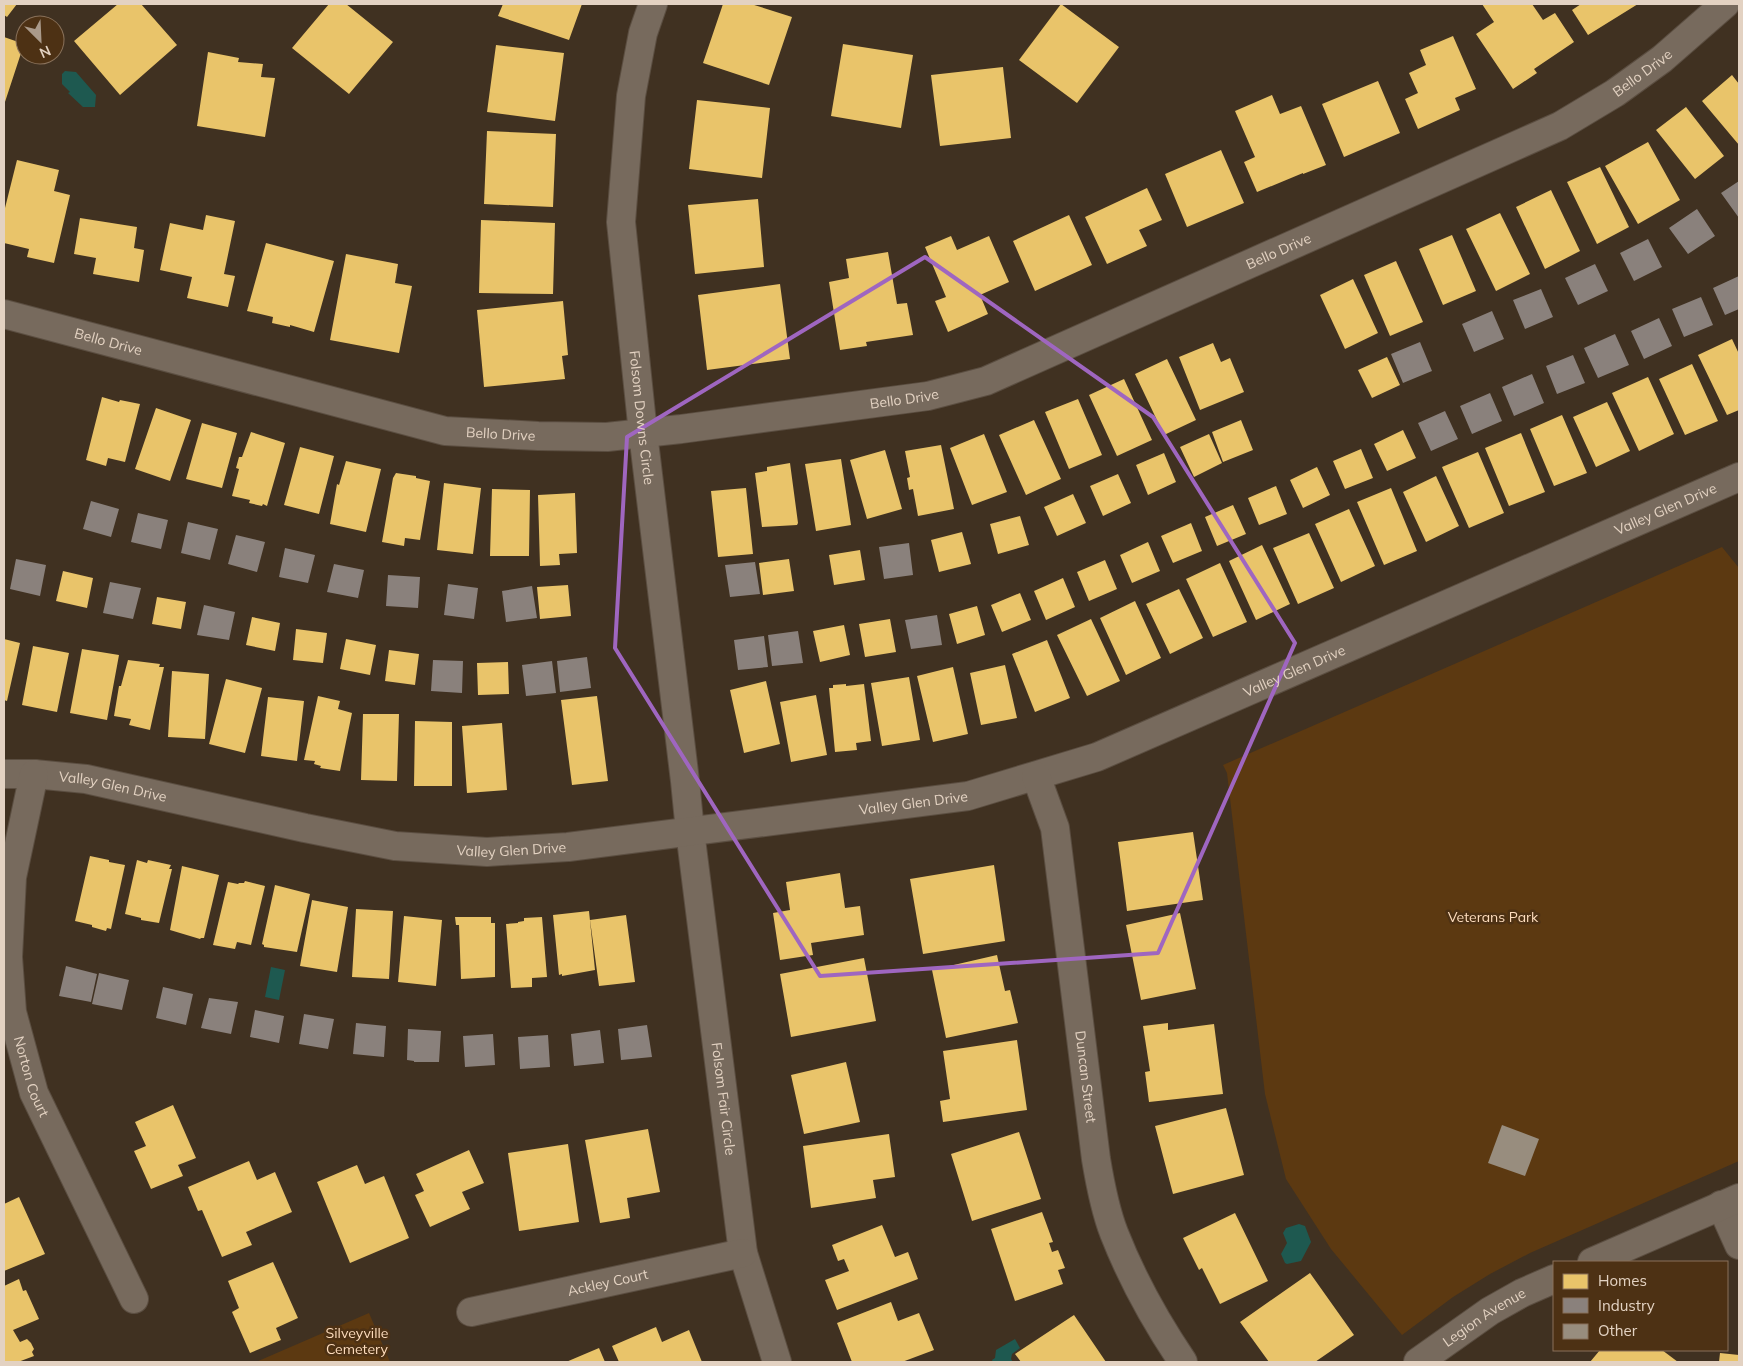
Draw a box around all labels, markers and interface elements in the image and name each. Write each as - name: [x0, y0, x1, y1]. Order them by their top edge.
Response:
- north arrow: [15, 15, 65, 65]
- text: N: [37, 42, 54, 62]
- street label: Bello Drive: [1609, 45, 1676, 101]
- street label: Bello Drive: [1243, 229, 1314, 273]
- street label: Bello Drive: [73, 324, 144, 359]
- street label: Folsom Downs Circle: [625, 350, 658, 486]
- street label: Bello Drive: [869, 385, 941, 413]
- street label: Bello Drive: [466, 423, 536, 445]
- street label: Valley Glen Drive: [1612, 479, 1719, 539]
- street label: Valley Glen Drive: [1240, 641, 1348, 701]
- street label: Valley Glen Drive: [58, 767, 169, 806]
- street label: Valley Glen Drive: [858, 787, 969, 819]
- street label: Valley Glen Drive: [456, 838, 567, 861]
- park label: Veterans Park: [1448, 908, 1539, 926]
- street label: Duncan Street: [1071, 1030, 1100, 1124]
- street label: Norton Court: [10, 1034, 53, 1120]
- street label: Folsom Fair Circle: [708, 1041, 740, 1156]
- legend: [1553, 1261, 1728, 1351]
- street label: Ackley Court: [566, 1265, 650, 1300]
- text: Homes: [1598, 1271, 1647, 1290]
- street label: Legion Avenue: [1439, 1284, 1529, 1351]
- text: Industry: [1598, 1296, 1655, 1315]
- text: Other: [1598, 1321, 1638, 1340]
- park label: Silveyville Cemetery: [326, 1324, 389, 1358]

